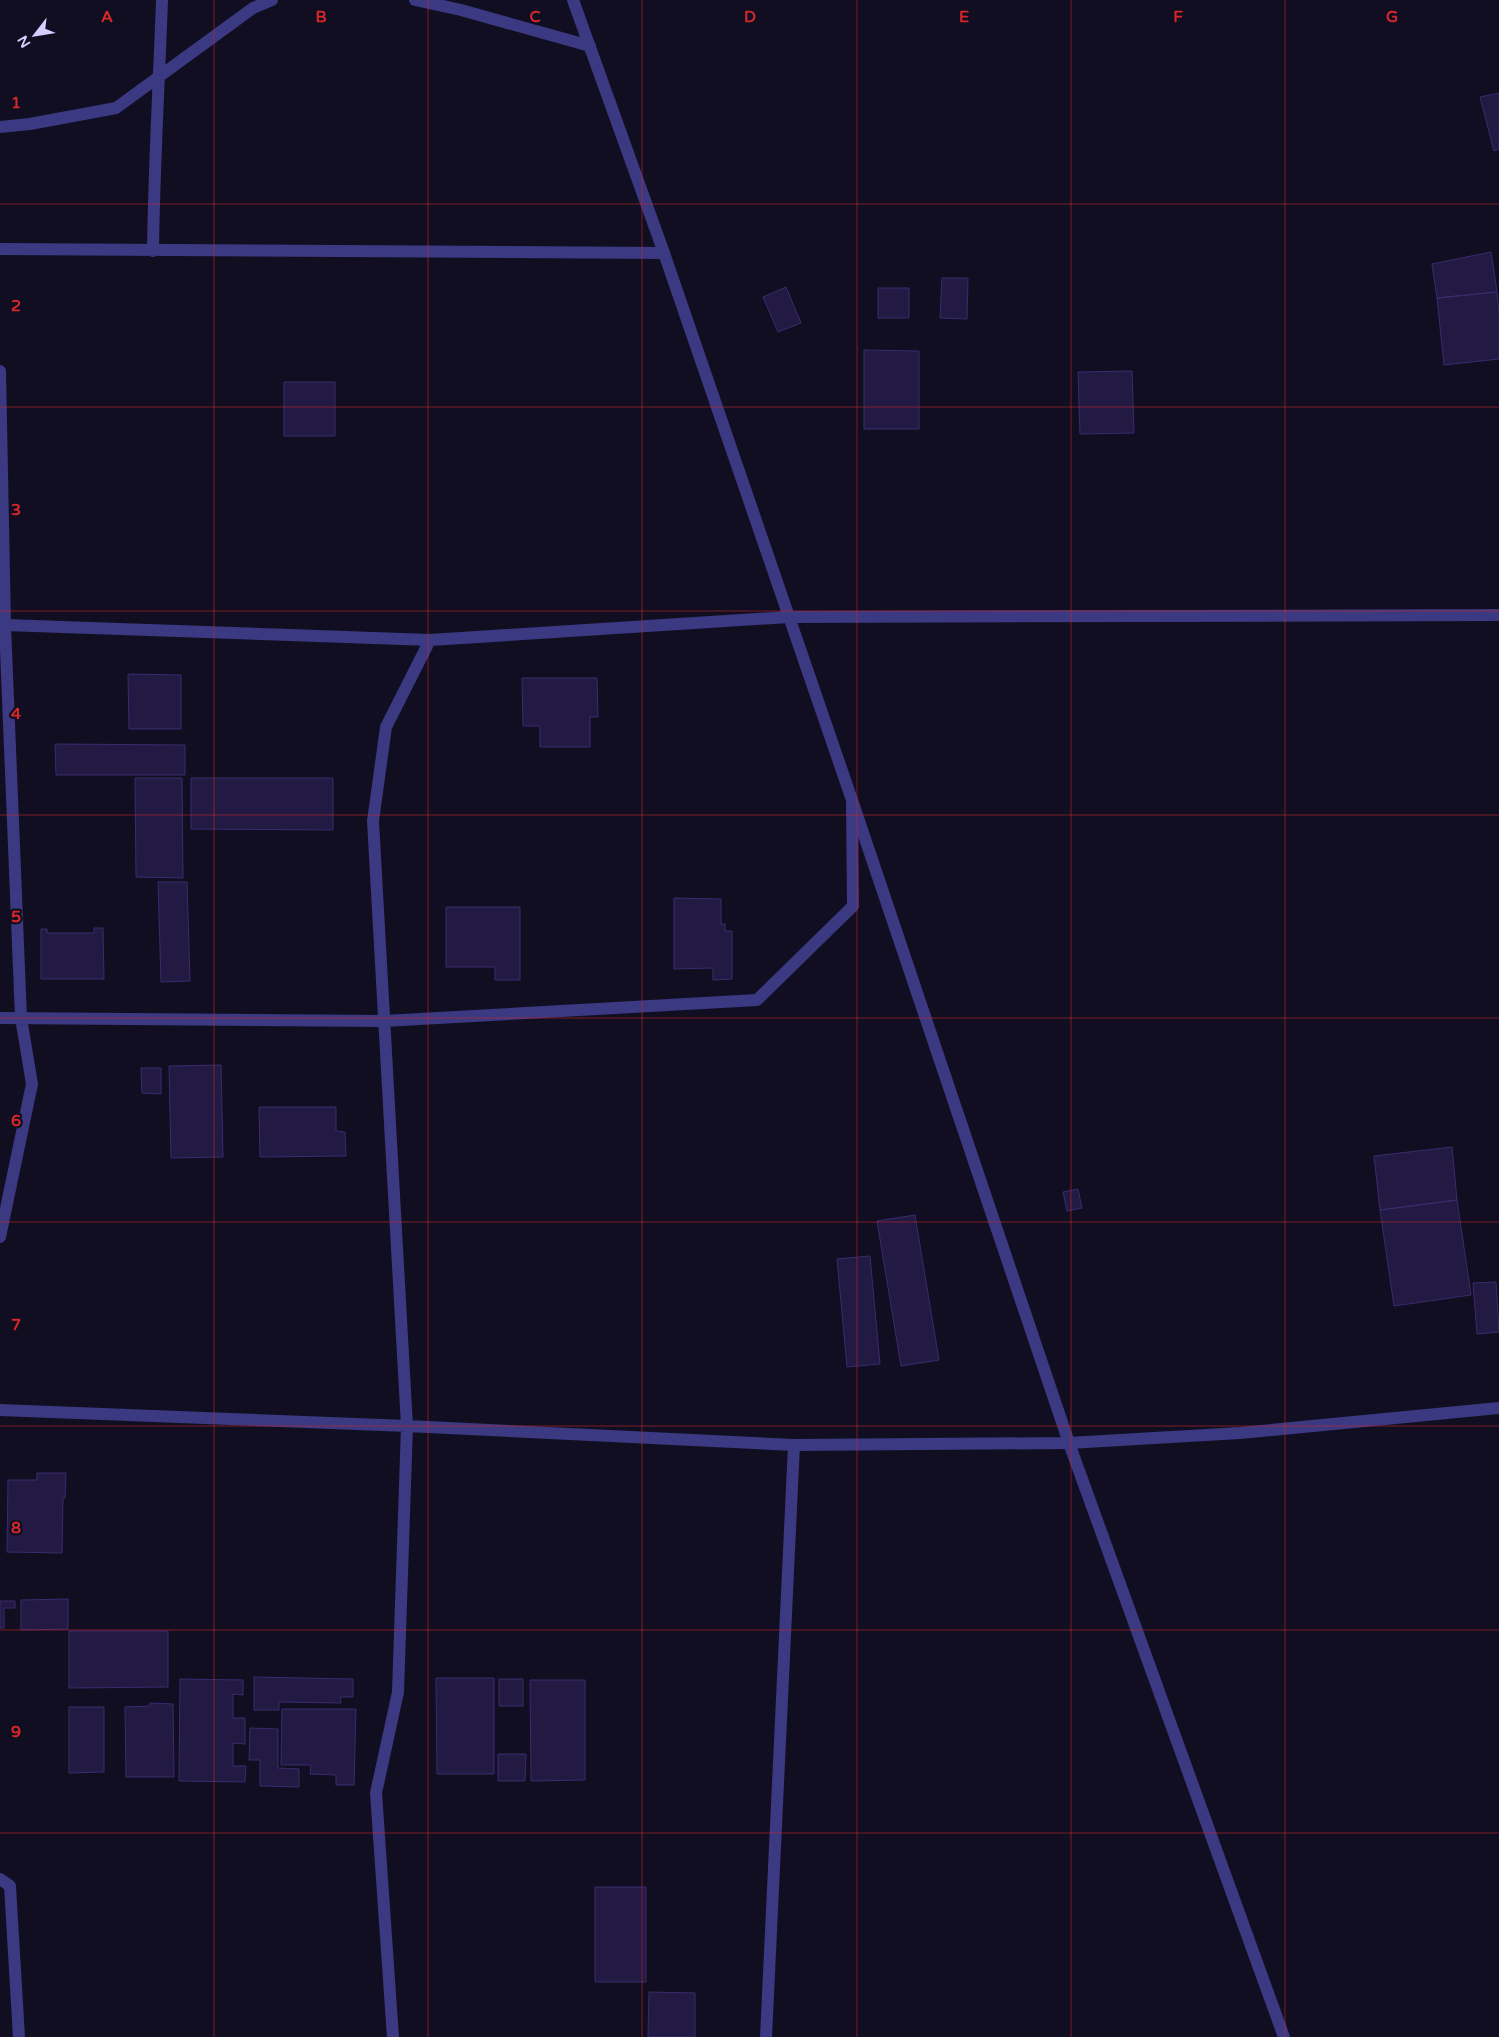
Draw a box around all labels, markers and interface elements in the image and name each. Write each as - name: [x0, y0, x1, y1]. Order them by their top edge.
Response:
- text: A: [101, 7, 113, 27]
- text: B: [315, 7, 327, 27]
- text: C: [529, 7, 541, 27]
- text: D: [744, 7, 756, 27]
- text: E: [959, 7, 969, 27]
- text: F: [1173, 7, 1183, 27]
- text: G: [1386, 7, 1398, 27]
- north arrow: [10, 10, 60, 60]
- text: N: [14, 32, 34, 51]
- text: 1: [11, 93, 21, 113]
- text: 2: [11, 296, 21, 316]
- text: 3: [11, 500, 21, 520]
- text: 4: [11, 704, 21, 724]
- text: 5: [11, 907, 21, 927]
- text: 6: [11, 1111, 21, 1131]
- text: 7: [11, 1315, 21, 1335]
- text: 8: [11, 1518, 21, 1538]
- text: 9: [11, 1722, 21, 1742]

